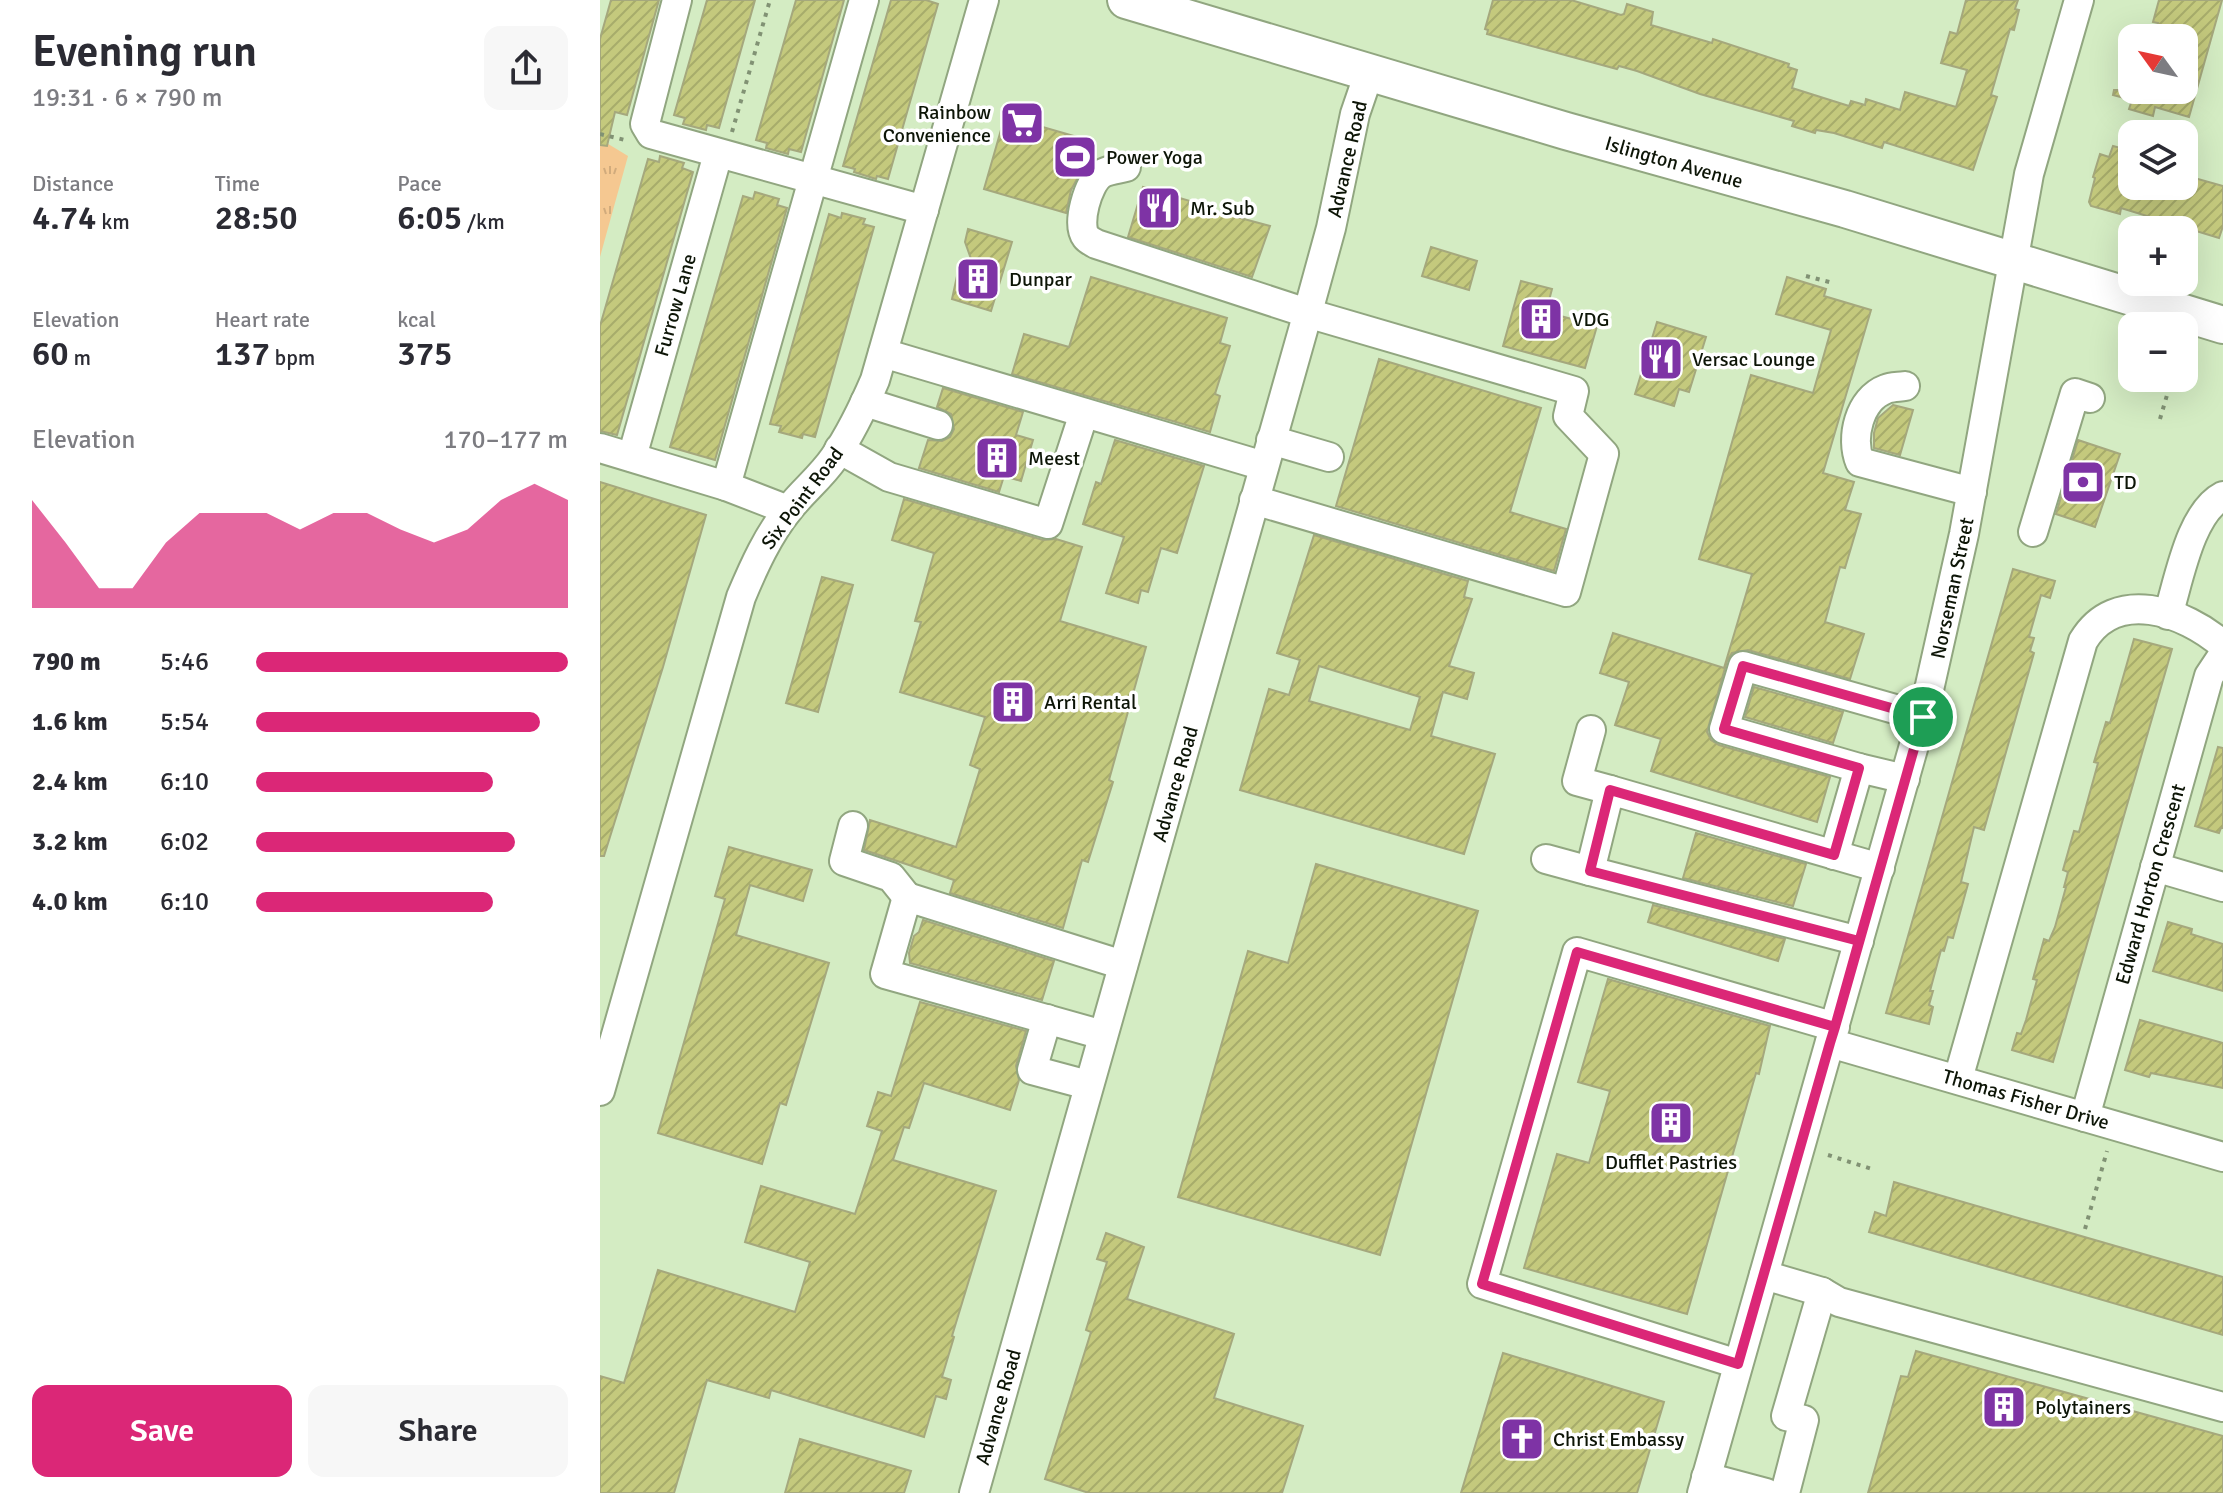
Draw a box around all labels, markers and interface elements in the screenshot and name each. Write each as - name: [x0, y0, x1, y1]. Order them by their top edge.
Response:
- north arrow: [2118, 24, 2198, 104]
- map controls: [2118, 24, 2198, 392]
- text: Evening run: [32, 25, 257, 79]
- button: share: [484, 26, 568, 110]
- text: 19:31 · 6 × 790 m: [32, 82, 223, 114]
- street label: Advance Road: [1322, 98, 1373, 220]
- supermarket icon: Rainbow Convenience: [998, 99, 1046, 147]
- place label: Rainbow Convenience: [883, 100, 992, 148]
- button: layers: [2118, 120, 2198, 200]
- street label: Islington Avenue: [1602, 131, 1746, 194]
- sports icon: Power Yoga: [1051, 133, 1099, 181]
- place label: Power Yoga: [1106, 145, 1203, 170]
- text: Distance: [32, 170, 114, 197]
- text: Time: [215, 170, 260, 197]
- text: Pace: [397, 170, 442, 197]
- restaurant icon: Mr. Sub: [1135, 184, 1183, 232]
- place label: Mr. Sub: [1190, 196, 1254, 221]
- text: 4.74: [32, 197, 96, 239]
- text: 28:50: [215, 197, 298, 239]
- text: 6:05: [397, 197, 462, 239]
- text: km: [96, 208, 130, 235]
- text: /km: [462, 208, 505, 235]
- button: +: [2118, 216, 2198, 296]
- street label: Furrow Lane: [649, 251, 702, 359]
- building icon: Dunpar: [954, 255, 1002, 303]
- place label: Dunpar: [1009, 267, 1073, 292]
- building icon: VDG: [1517, 295, 1565, 343]
- text: Elevation: [32, 306, 120, 333]
- text: Heart rate: [215, 306, 310, 333]
- text: kcal: [397, 306, 436, 333]
- place label: VDG: [1572, 307, 1609, 332]
- button: −: [2118, 312, 2198, 392]
- text: 60: [32, 333, 69, 375]
- text: 137: [215, 333, 270, 375]
- text: 375: [397, 333, 452, 375]
- restaurant icon: Versac Lounge: [1637, 335, 1685, 383]
- text: m: [69, 344, 91, 371]
- text: bpm: [270, 344, 315, 371]
- place label: Versac Lounge: [1692, 347, 1815, 372]
- text: Elevation: [32, 424, 136, 456]
- text: 170–177 m: [444, 424, 568, 456]
- building icon: Meest: [973, 434, 1021, 482]
- street label: Six Point Road: [756, 442, 849, 554]
- place label: Meest: [1028, 446, 1080, 471]
- bank icon: TD: [2059, 458, 2107, 506]
- place label: TD: [2114, 470, 2137, 495]
- street label: Norseman Street: [1925, 515, 1980, 661]
- text: 790 m: [32, 646, 101, 678]
- text: 5:46: [160, 646, 209, 678]
- building icon: Arri Rental: [989, 678, 1037, 726]
- pin: [1889, 683, 1957, 751]
- place label: Arri Rental: [1044, 690, 1137, 715]
- icon: arrive: [1901, 695, 1945, 739]
- text: 1.6 km: [32, 706, 108, 738]
- text: 5:54: [160, 706, 209, 738]
- street label: Advance Road: [1147, 723, 1204, 845]
- text: 2.4 km: [32, 766, 108, 798]
- text: 6:10: [160, 766, 209, 798]
- street label: Edward Horton Crescent: [2110, 781, 2191, 987]
- text: 3.2 km: [32, 826, 108, 858]
- text: 6:02: [160, 826, 209, 858]
- text: 4.0 km: [32, 886, 108, 918]
- text: 6:10: [160, 886, 209, 918]
- street label: Thomas Fisher Drive: [1940, 1064, 2112, 1135]
- building icon: Dufflet Pastries: [1647, 1099, 1695, 1147]
- place label: Dufflet Pastries: [1605, 1150, 1737, 1175]
- street label: Advance Road: [970, 1346, 1027, 1468]
- building icon: Polytainers: [1980, 1383, 2028, 1431]
- button: Save: [32, 1385, 292, 1477]
- button: Share: [308, 1385, 568, 1477]
- place label: Polytainers: [2035, 1395, 2131, 1420]
- church icon: Christ Embassy: [1498, 1415, 1546, 1463]
- place label: Christ Embassy: [1553, 1427, 1685, 1452]

